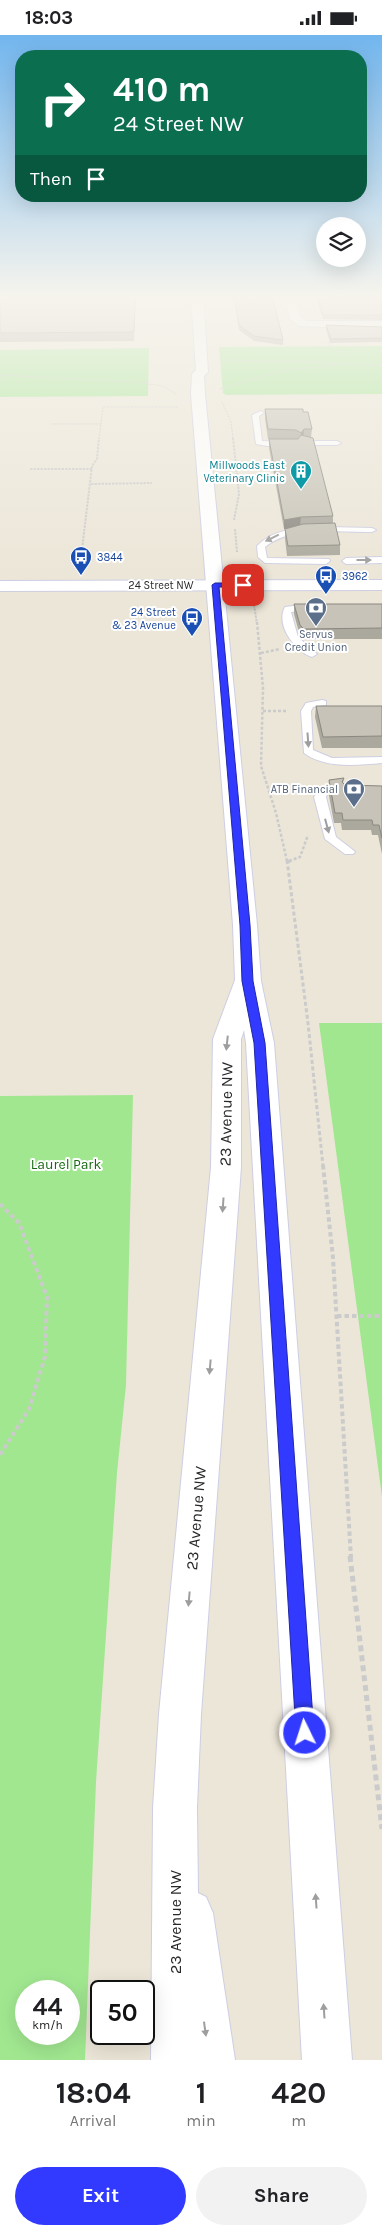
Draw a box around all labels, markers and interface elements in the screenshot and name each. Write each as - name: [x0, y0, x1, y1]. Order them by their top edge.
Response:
- text: 18:03: [25, 7, 73, 29]
- text: 410 m: [113, 69, 211, 110]
- icon: right: [30, 70, 95, 135]
- text: 24 Street NW: [113, 111, 244, 137]
- icon: arrive: [82, 165, 110, 193]
- text: Then: [30, 168, 72, 190]
- map controls: [316, 217, 366, 267]
- button: layers: [316, 217, 366, 267]
- place label: Millwoods East Veterinary Clinic: [203, 459, 285, 485]
- building icon: Millwoods East Veterinary Clinic: [289, 459, 313, 490]
- one-way arrow: [265, 534, 279, 542]
- bus stop icon: 3844: [69, 545, 93, 576]
- place label: 3844: [97, 551, 123, 564]
- one-way arrow: [356, 556, 372, 564]
- pin: [222, 564, 264, 606]
- bus stop icon: 3962: [314, 564, 338, 595]
- place label: 3962: [342, 570, 368, 583]
- icon: arrive: [229, 571, 257, 599]
- street label: 24 Street NW: [128, 579, 194, 592]
- bank icon: Servus Credit Union: [304, 596, 328, 627]
- place label: 24 Street & 23 Avenue: [112, 606, 176, 632]
- bus stop icon: 24 Street & 23 Avenue: [180, 606, 204, 637]
- place label: Servus Credit Union: [285, 628, 347, 654]
- one-way arrow: [304, 733, 312, 749]
- bank icon: ATB Financial: [342, 777, 366, 808]
- place label: ATB Financial: [271, 783, 338, 796]
- one-way arrow: [323, 819, 331, 834]
- one-way arrow: [223, 1036, 231, 1052]
- street label: 23 Avenue NW: [216, 1061, 236, 1166]
- park label: Laurel Park: [31, 1156, 101, 1173]
- one-way arrow: [219, 1198, 227, 1214]
- one-way arrow: [206, 1360, 214, 1376]
- street label: 23 Avenue NW: [182, 1465, 210, 1571]
- one-way arrow: [184, 1591, 192, 1607]
- position arrow: [278, 1706, 330, 1758]
- street label: 23 Avenue NW: [166, 1869, 185, 1974]
- one-way arrow: [311, 1892, 319, 1908]
- speed limit sign: 50: [90, 1980, 155, 2045]
- text: 44: [33, 1992, 62, 2021]
- one-way arrow: [319, 2003, 327, 2019]
- text: km/h: [32, 2018, 63, 2032]
- one-way arrow: [202, 2022, 210, 2038]
- text: 18:04: [56, 2075, 131, 2111]
- text: 1: [196, 2075, 206, 2111]
- text: 420: [271, 2075, 326, 2111]
- text: Arrival: [70, 2111, 117, 2130]
- text: min: [186, 2111, 216, 2130]
- text: m: [291, 2111, 306, 2130]
- button: Exit: [15, 2167, 186, 2225]
- button: Share: [196, 2167, 367, 2225]

